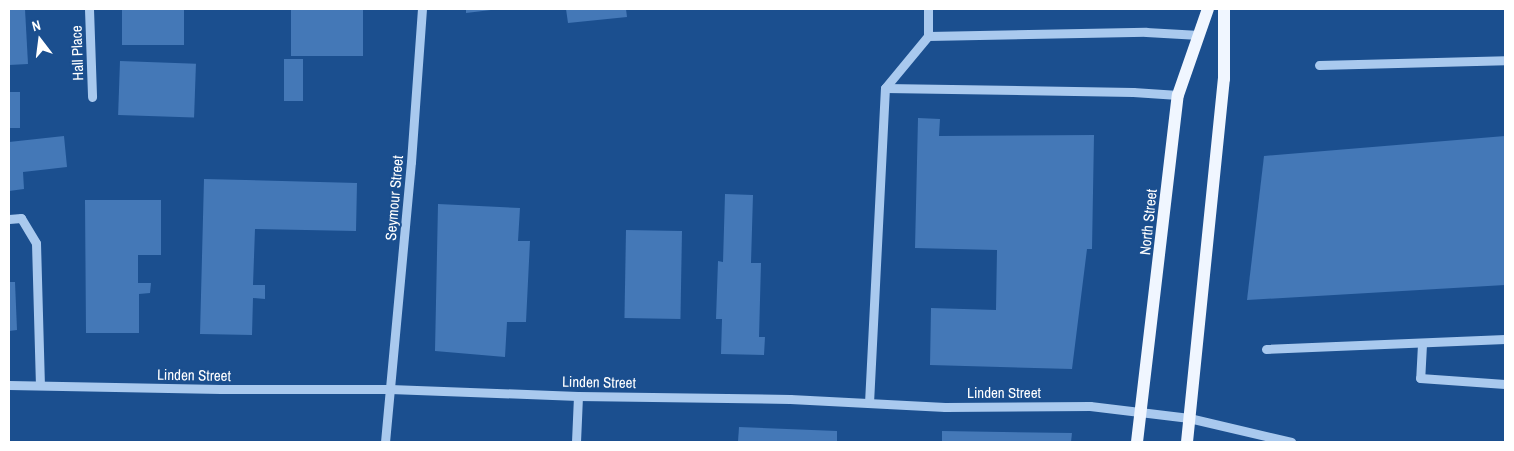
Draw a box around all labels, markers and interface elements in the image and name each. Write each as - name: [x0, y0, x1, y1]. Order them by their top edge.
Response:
- north arrow: [15, 15, 65, 65]
- text: N: [30, 16, 42, 35]
- street label: Hall Place: [67, 25, 87, 81]
- street label: Seymour Street: [381, 155, 407, 241]
- street label: North Street: [1136, 188, 1160, 256]
- street label: Linden Street: [157, 365, 231, 385]
- street label: Linden Street: [562, 372, 636, 392]
- street label: Linden Street: [967, 384, 1041, 402]

